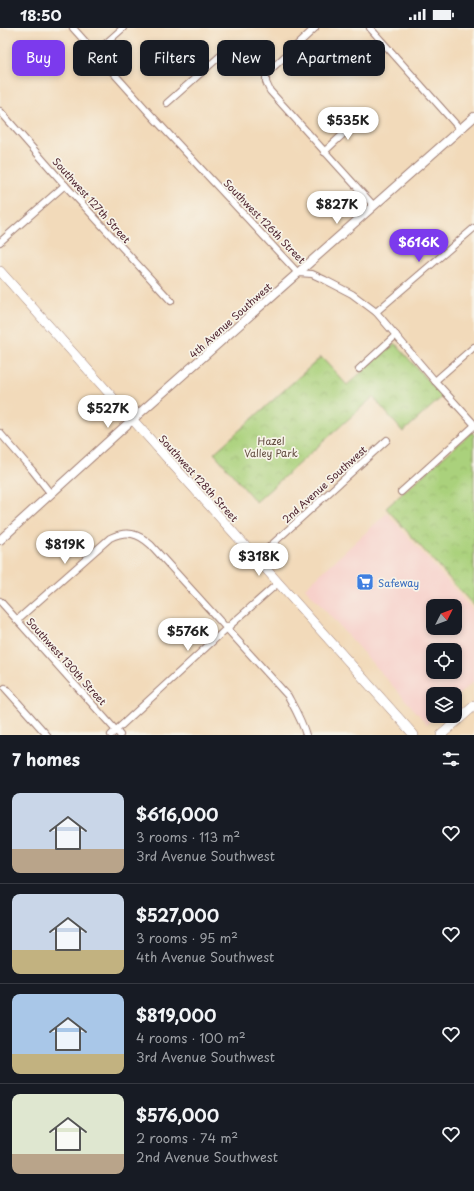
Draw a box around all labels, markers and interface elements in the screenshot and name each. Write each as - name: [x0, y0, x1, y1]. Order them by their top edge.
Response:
- text: 18:50: [20, 3, 62, 26]
- chip: Buy: [12, 40, 65, 76]
- chip: Rent: [73, 40, 132, 76]
- chip: Filters: [140, 40, 209, 76]
- chip: New: [217, 40, 275, 76]
- chip: Apartment: [283, 40, 385, 76]
- pin: $535K: [320, 107, 376, 141]
- text: $535K: [327, 110, 369, 129]
- street label: Southwest 127th Street: [50, 154, 134, 246]
- street label: Southwest 126th Street: [221, 175, 309, 267]
- pin: $827K: [309, 191, 365, 225]
- text: $827K: [316, 194, 358, 213]
- pin: $616K: [391, 229, 447, 263]
- text: $616K: [398, 232, 440, 251]
- street label: 4th Avenue Southwest: [185, 279, 275, 361]
- pin: $527K: [80, 395, 136, 429]
- text: $527K: [87, 398, 129, 417]
- street label: Southwest 128th Street: [156, 431, 242, 525]
- park label: Hazel Valley Park: [244, 433, 298, 460]
- street label: 2nd Avenue Southwest: [278, 442, 370, 526]
- pin: $819K: [37, 531, 93, 565]
- text: $819K: [45, 534, 85, 553]
- pin: $318K: [231, 543, 287, 577]
- text: $318K: [238, 546, 280, 565]
- supermarket icon: Safeway: [355, 572, 375, 592]
- place label: Safeway: [378, 575, 419, 591]
- north arrow: [426, 599, 462, 635]
- map controls: [426, 599, 462, 723]
- street label: Southwest 130th Street: [24, 614, 110, 708]
- pin: $576K: [160, 618, 216, 652]
- text: $576K: [167, 621, 209, 640]
- button: locate: [426, 643, 462, 679]
- button: layers: [426, 687, 462, 723]
- text: 7 homes: [12, 746, 80, 772]
- icon: filters: [440, 748, 462, 770]
- text: $616,000: [136, 801, 219, 827]
- icon: home: [44, 809, 92, 857]
- icon: heart: [440, 822, 462, 844]
- text: 3 rooms · 113 m²: [136, 827, 240, 846]
- text: 3rd Avenue Southwest: [136, 846, 275, 865]
- text: $527,000: [136, 902, 219, 928]
- icon: home: [44, 910, 92, 958]
- icon: heart: [440, 923, 462, 945]
- text: 3 rooms · 95 m²: [136, 928, 238, 947]
- text: 4th Avenue Southwest: [136, 947, 274, 966]
- text: $819,000: [136, 1002, 216, 1028]
- icon: home: [44, 1010, 92, 1058]
- icon: heart: [440, 1023, 462, 1045]
- text: 4 rooms · 100 m²: [136, 1028, 246, 1047]
- text: 3rd Avenue Southwest: [136, 1047, 275, 1066]
- text: $576,000: [136, 1102, 219, 1128]
- icon: home: [44, 1110, 92, 1158]
- icon: heart: [440, 1123, 462, 1145]
- text: 2 rooms · 74 m²: [136, 1128, 238, 1147]
- text: 2nd Avenue Southwest: [136, 1147, 278, 1166]

